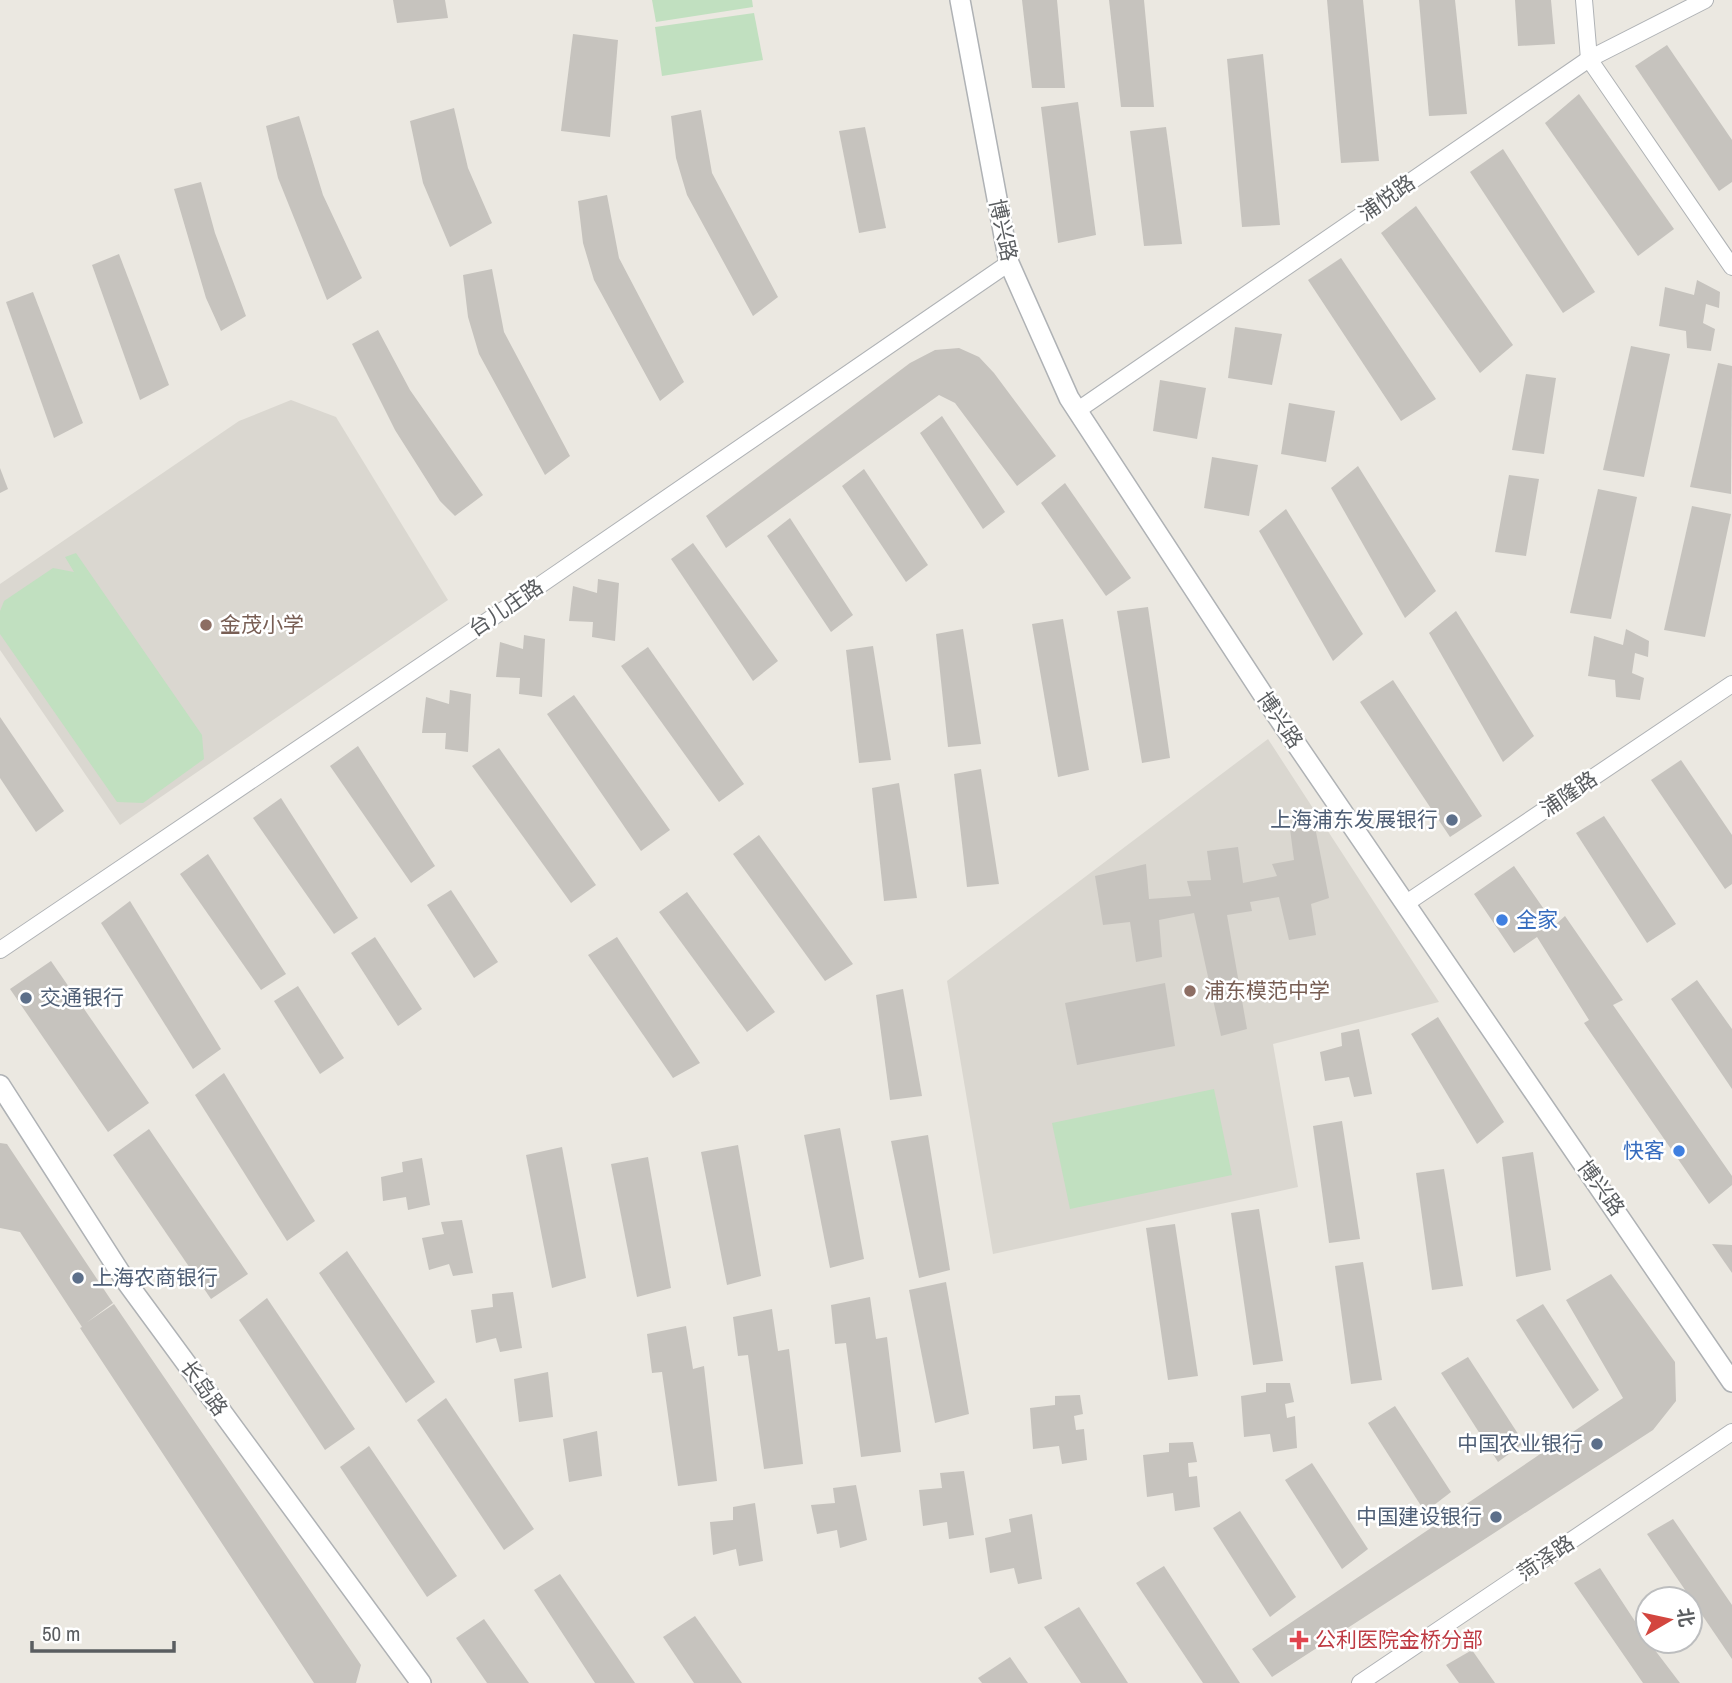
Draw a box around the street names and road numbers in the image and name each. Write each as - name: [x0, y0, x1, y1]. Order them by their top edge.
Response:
- street label: 浦悦路: [1353, 168, 1421, 228]
- street label: 博兴路: [983, 196, 1024, 264]
- street label: 台儿庄路: [463, 572, 549, 643]
- street label: 博兴路: [1251, 685, 1310, 754]
- street label: 浦隆路: [1534, 764, 1603, 823]
- street label: 博兴路: [1571, 1154, 1632, 1222]
- street label: 长岛路: [174, 1354, 235, 1422]
- street label: 菏泽路: [1511, 1528, 1580, 1587]

